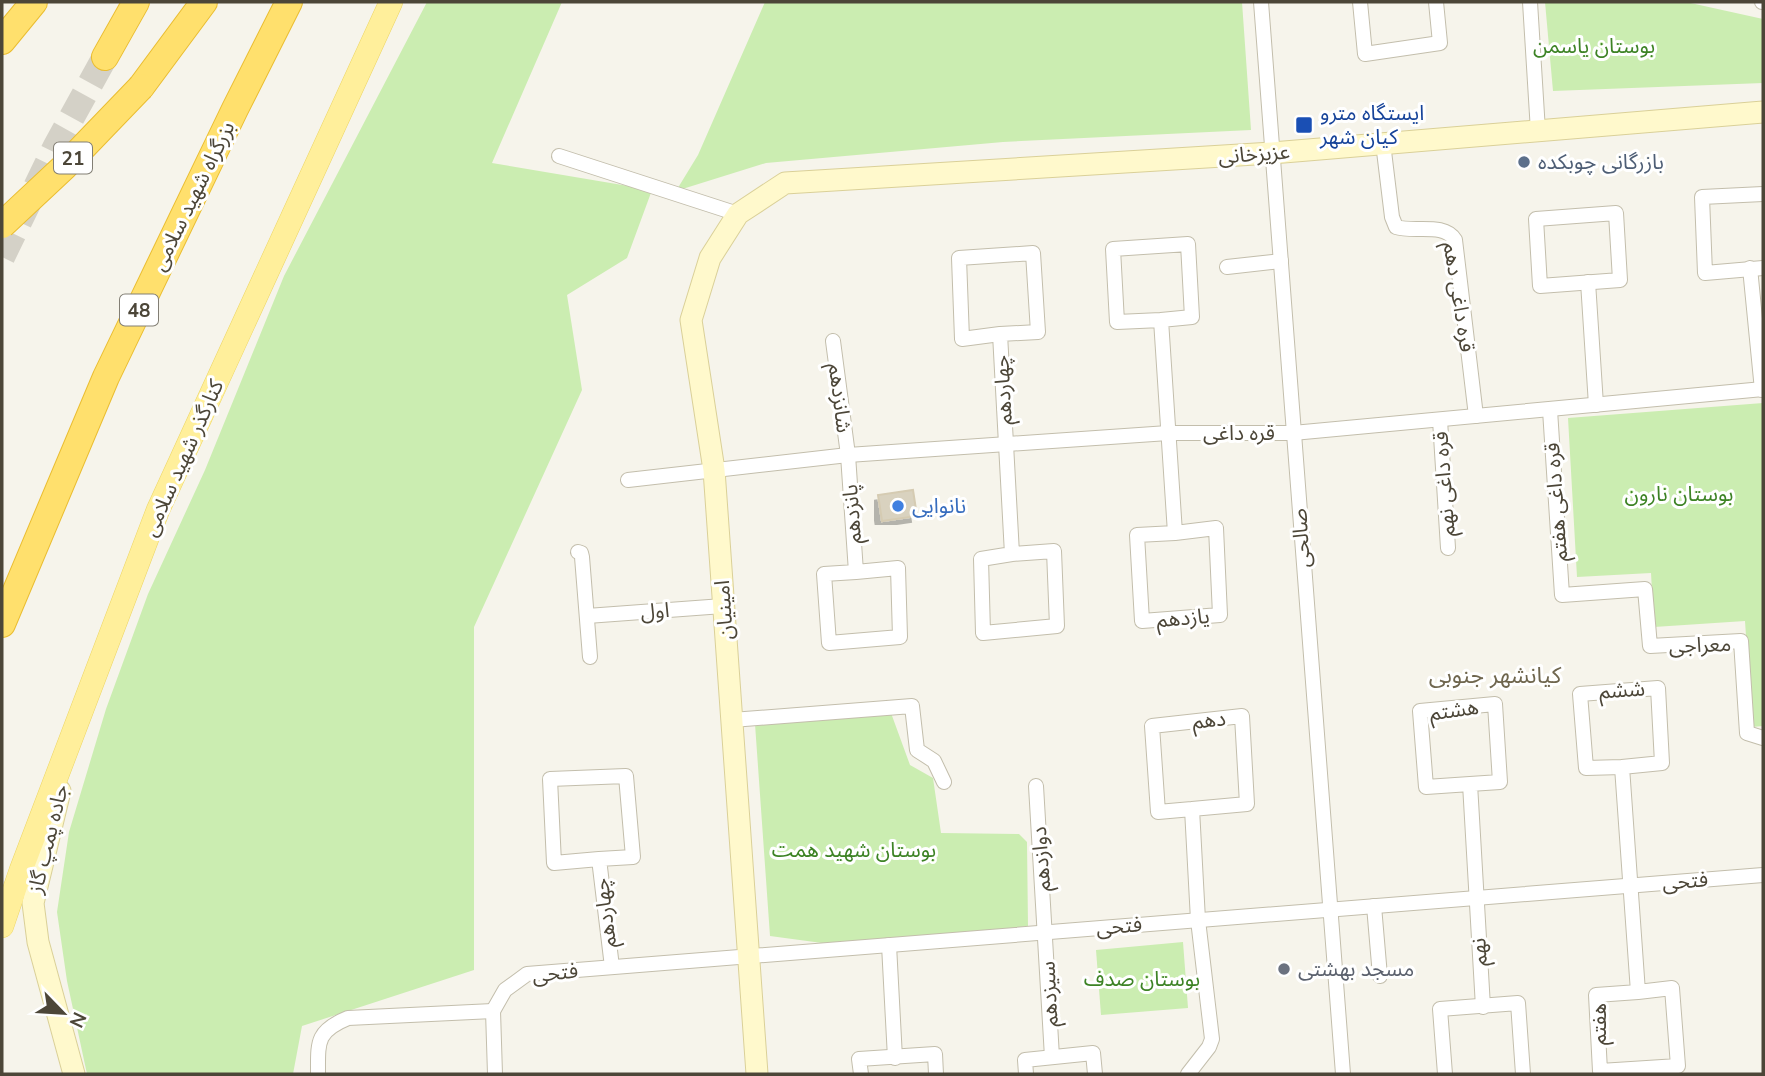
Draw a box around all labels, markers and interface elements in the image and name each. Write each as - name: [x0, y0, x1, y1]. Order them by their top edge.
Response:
- park label: بوستان یاسمن: [1533, 32, 1655, 60]
- place label: ایستگاه مترو کیان شهر: [1319, 99, 1424, 151]
- marker: ایستگاه مترو کیان شهر: [1294, 115, 1314, 135]
- street label: بزرگراه شهید سلامی: [145, 117, 241, 275]
- street label: عزیزخانی: [1217, 138, 1291, 170]
- road number: 21: [54, 142, 92, 174]
- place label: بازرگانی چوبکده: [1538, 148, 1664, 176]
- marker: بازرگانی چوبکده: [1516, 154, 1532, 170]
- street label: قره داغی دهم: [1435, 240, 1482, 354]
- road number: 48: [120, 294, 158, 326]
- street label: چهاردهم: [987, 354, 1020, 426]
- street label: شانزدهم: [821, 362, 858, 434]
- street label: کنارگذر شهید سلامی: [136, 375, 230, 541]
- street label: قره داغی: [1203, 419, 1275, 447]
- street label: قره داغی نهم: [1426, 430, 1463, 537]
- street label: قره داغی هفتم: [1538, 441, 1575, 562]
- park label: بوستان نارون: [1625, 480, 1734, 508]
- street label: پانزدهم: [836, 483, 869, 545]
- place label: نانوایی: [912, 492, 966, 520]
- marker: نانوایی: [890, 498, 906, 514]
- street label: صالحی: [1285, 507, 1317, 569]
- street label: امینیان: [708, 579, 740, 641]
- street label: اول: [640, 596, 670, 626]
- street label: یازدهم: [1155, 602, 1211, 635]
- street label: معراجی: [1668, 630, 1732, 660]
- district label: کیانشهر جنوبی: [1429, 660, 1562, 691]
- street label: ششم: [1598, 674, 1646, 707]
- street label: هشتم: [1428, 693, 1481, 728]
- street label: دهم: [1191, 704, 1227, 737]
- street label: جاده پمپ گاز: [21, 781, 75, 898]
- street label: دوازدهم: [1025, 825, 1058, 893]
- park label: بوستان شهید همت: [772, 836, 936, 864]
- street label: فتحی: [1661, 865, 1709, 897]
- street label: چهاردهم: [587, 876, 624, 949]
- street label: فتحی: [1095, 910, 1143, 942]
- street label: نهم: [1464, 937, 1495, 967]
- place label: مسجد بهشتی: [1298, 955, 1414, 983]
- street label: فتحی: [530, 956, 580, 990]
- street label: سیزدهم: [1033, 960, 1066, 1028]
- marker: مسجد بهشتی: [1276, 961, 1292, 977]
- park label: بوستان صدف: [1084, 965, 1200, 993]
- north arrow: [28, 978, 98, 1048]
- street label: هفتم: [1585, 1003, 1614, 1045]
- text: N: [63, 1008, 92, 1032]

